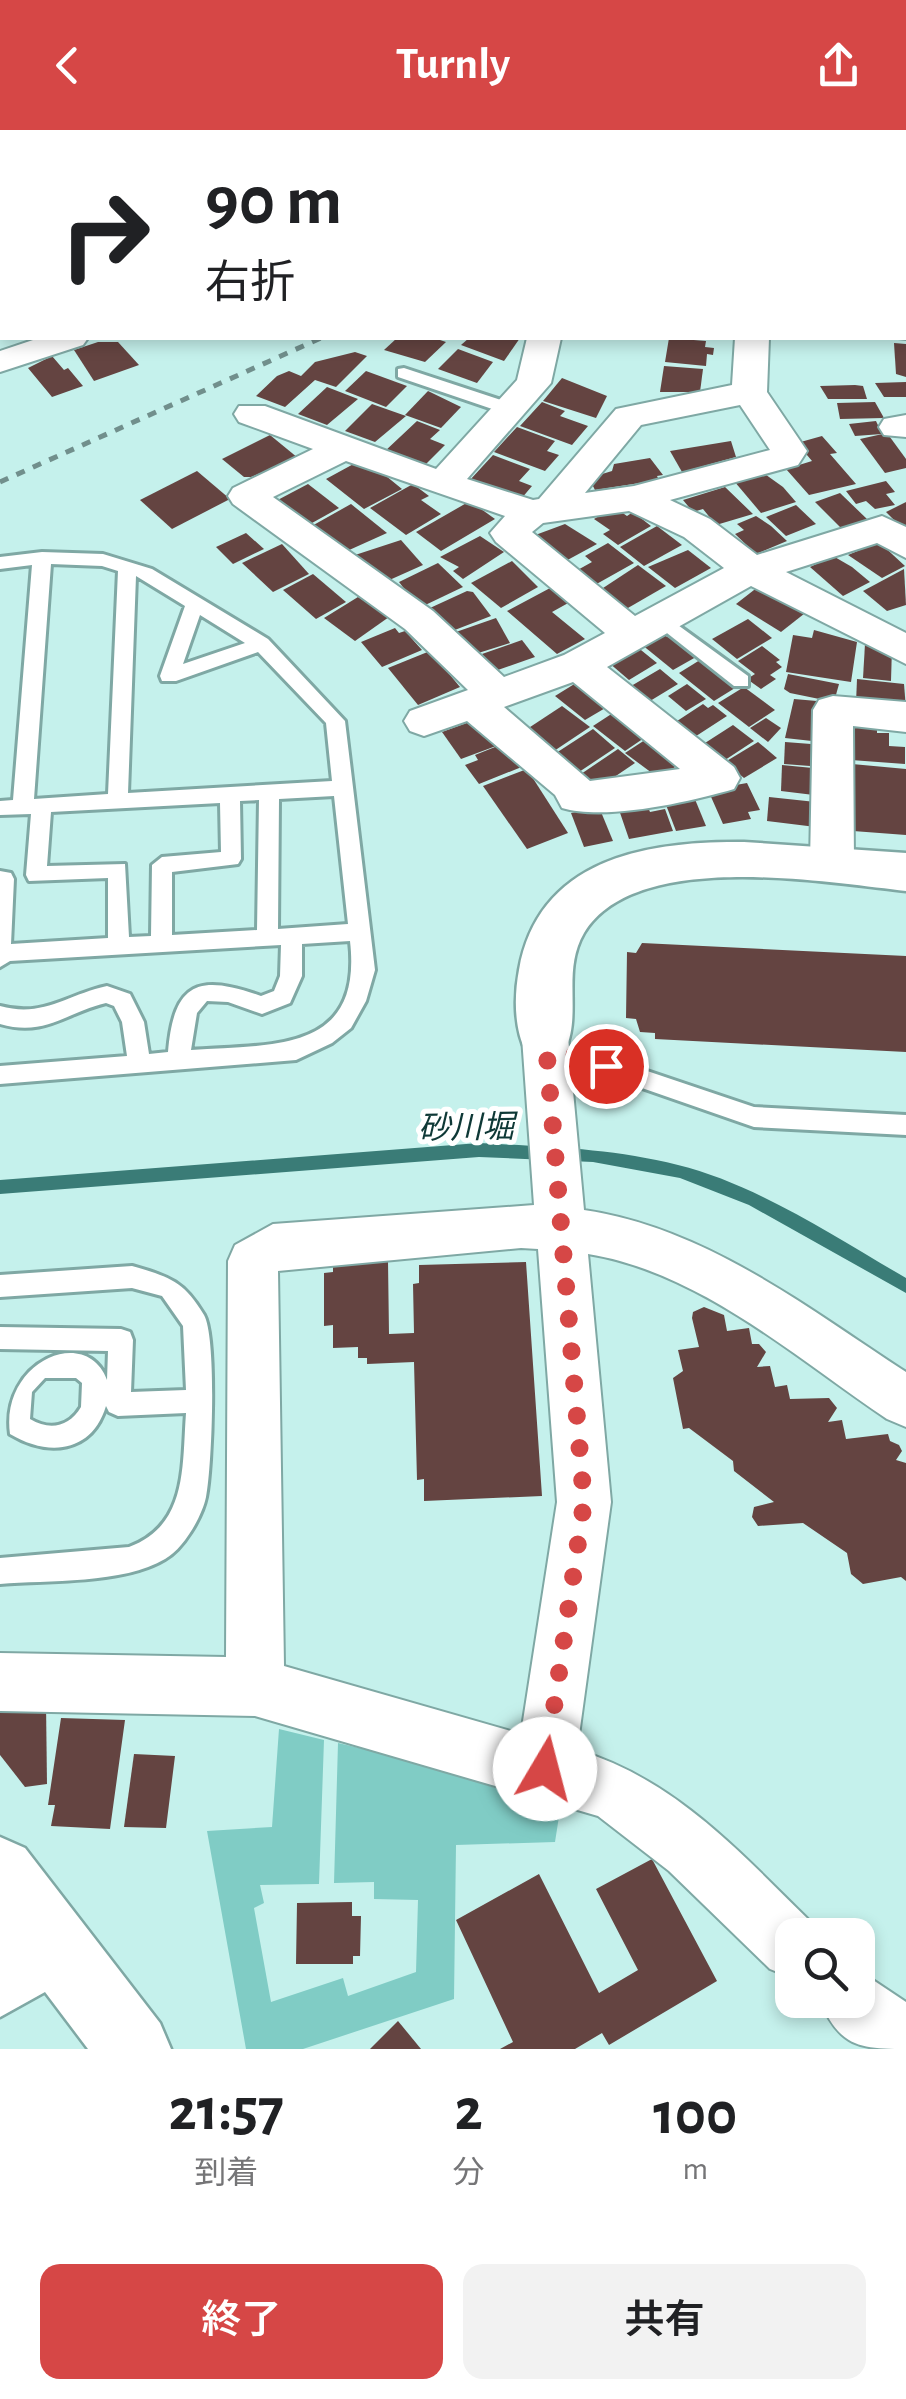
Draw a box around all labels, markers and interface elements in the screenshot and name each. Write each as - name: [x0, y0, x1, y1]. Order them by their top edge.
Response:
- icon: back: [40, 38, 95, 93]
- icon: share: [811, 38, 866, 93]
- text: Turnly: [396, 42, 510, 87]
- text: 90 m: [205, 167, 342, 237]
- icon: right: [40, 170, 170, 300]
- text: 右折: [205, 261, 295, 306]
- pin: [564, 1024, 649, 1109]
- icon: arrive: [579, 1039, 634, 1094]
- water label: 砂川堀: [418, 1110, 519, 1145]
- position arrow: [493, 1717, 597, 1821]
- map controls: [775, 1918, 875, 2018]
- button: search: [775, 1918, 875, 2018]
- text: 21:57: [169, 2081, 284, 2141]
- text: 2: [455, 2081, 483, 2141]
- text: 100: [653, 2085, 737, 2145]
- text: m: [683, 2153, 708, 2185]
- text: 到着: [194, 2157, 258, 2189]
- text: 分: [453, 2157, 485, 2189]
- button: 終了: [40, 2264, 443, 2379]
- button: 共有: [463, 2264, 866, 2379]

